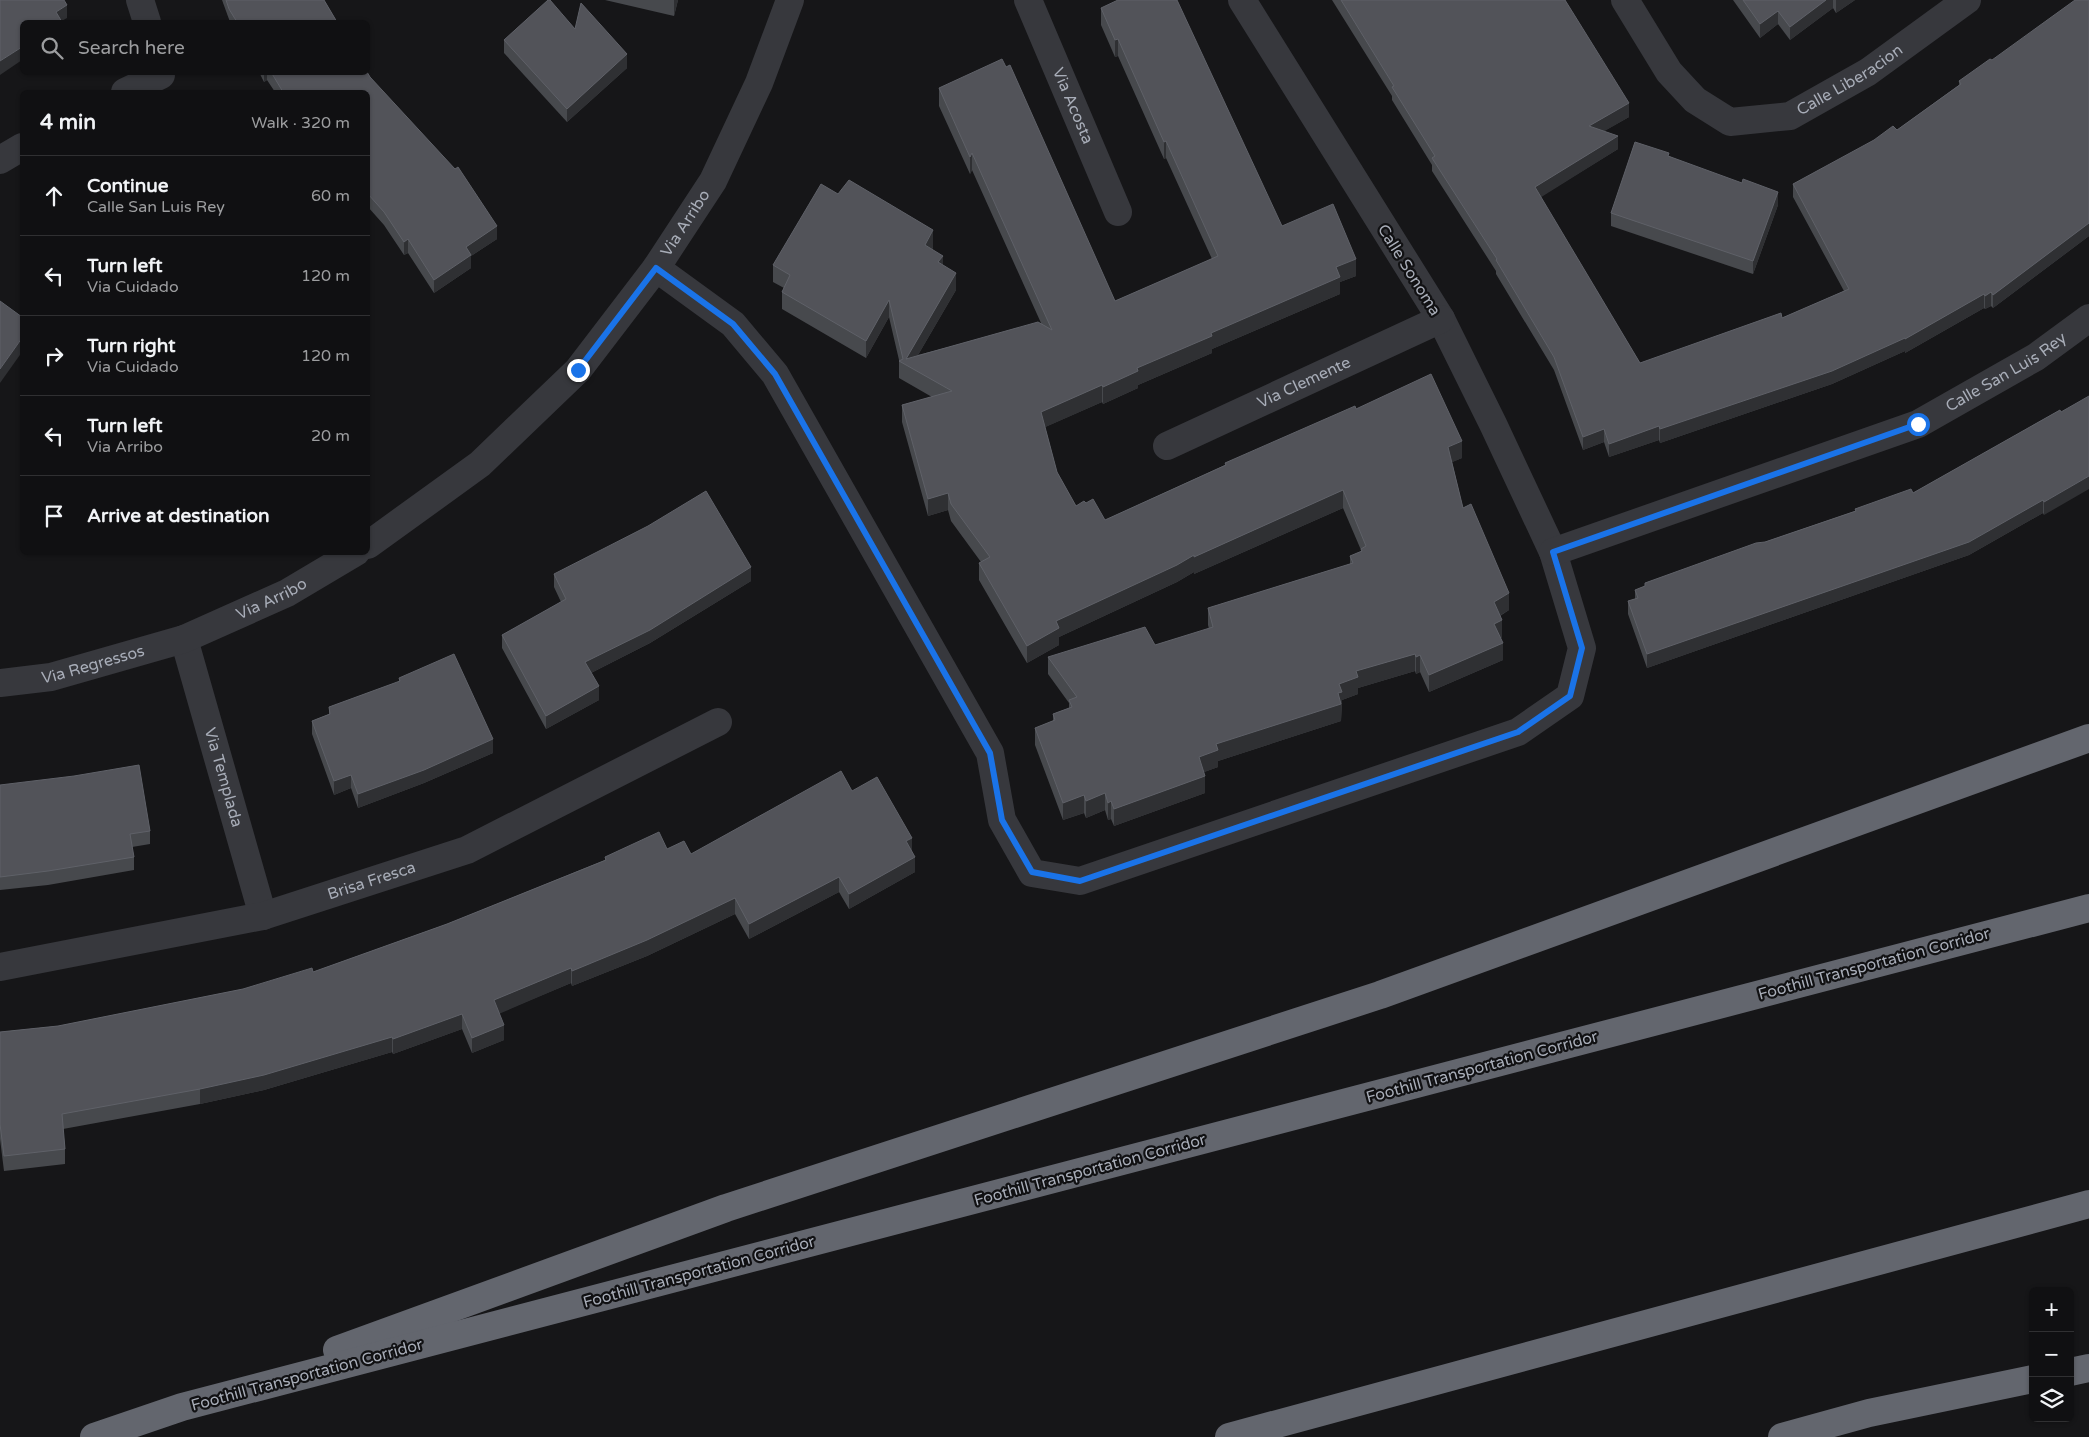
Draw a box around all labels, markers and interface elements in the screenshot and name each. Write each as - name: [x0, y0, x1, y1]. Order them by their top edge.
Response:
- search box: [20, 20, 370, 75]
- icon: search: [38, 34, 66, 62]
- text: Search here: [78, 37, 185, 59]
- street label: Calle Liberacion: [1793, 40, 1907, 120]
- street label: Via Acosta: [1048, 65, 1098, 147]
- text: 4 min: [40, 110, 96, 135]
- text: Walk · 320 m: [251, 113, 350, 133]
- text: Continue: [87, 175, 169, 197]
- icon: ahead: [40, 182, 68, 210]
- text: 60 m: [311, 186, 350, 206]
- street label: Via Arribo: [656, 186, 715, 260]
- text: Calle San Luis Rey: [87, 197, 225, 217]
- street label: Calle Sonoma: [1373, 221, 1445, 319]
- text: Turn left: [87, 255, 163, 277]
- icon: left: [40, 262, 68, 290]
- text: 120 m: [301, 266, 350, 286]
- text: Via Cuidado: [87, 277, 179, 297]
- street label: Calle San Luis Rey: [1942, 328, 2071, 416]
- text: Turn right: [87, 335, 175, 357]
- icon: right: [40, 342, 68, 370]
- text: 120 m: [301, 346, 350, 366]
- street label: Via Clemente: [1254, 352, 1354, 413]
- text: Via Cuidado: [87, 357, 179, 377]
- route end: [567, 359, 590, 382]
- route start: [1907, 413, 1930, 436]
- text: Turn left: [87, 415, 163, 437]
- icon: left: [40, 422, 68, 450]
- text: 20 m: [311, 426, 350, 446]
- text: Via Arribo: [87, 437, 163, 457]
- icon: arrive: [40, 502, 68, 530]
- text: Arrive at destination: [87, 505, 270, 527]
- street label: Via Arribo: [233, 573, 311, 624]
- street label: Via Regressos: [40, 641, 147, 688]
- street label: Via Templada: [200, 725, 247, 830]
- street label: Brisa Fresca: [325, 857, 418, 904]
- street label: Foothill Transportation Corridor: [1756, 923, 1993, 1005]
- street label: Foothill Transportation Corridor: [1364, 1026, 1601, 1108]
- street label: Foothill Transportation Corridor: [972, 1129, 1209, 1211]
- street label: Foothill Transportation Corridor: [581, 1231, 818, 1313]
- map controls: [2029, 1287, 2074, 1422]
- button: +: [2029, 1287, 2074, 1332]
- button: −: [2029, 1332, 2074, 1377]
- street label: Foothill Transportation Corridor: [189, 1334, 426, 1416]
- button: layers: [2029, 1377, 2074, 1422]

